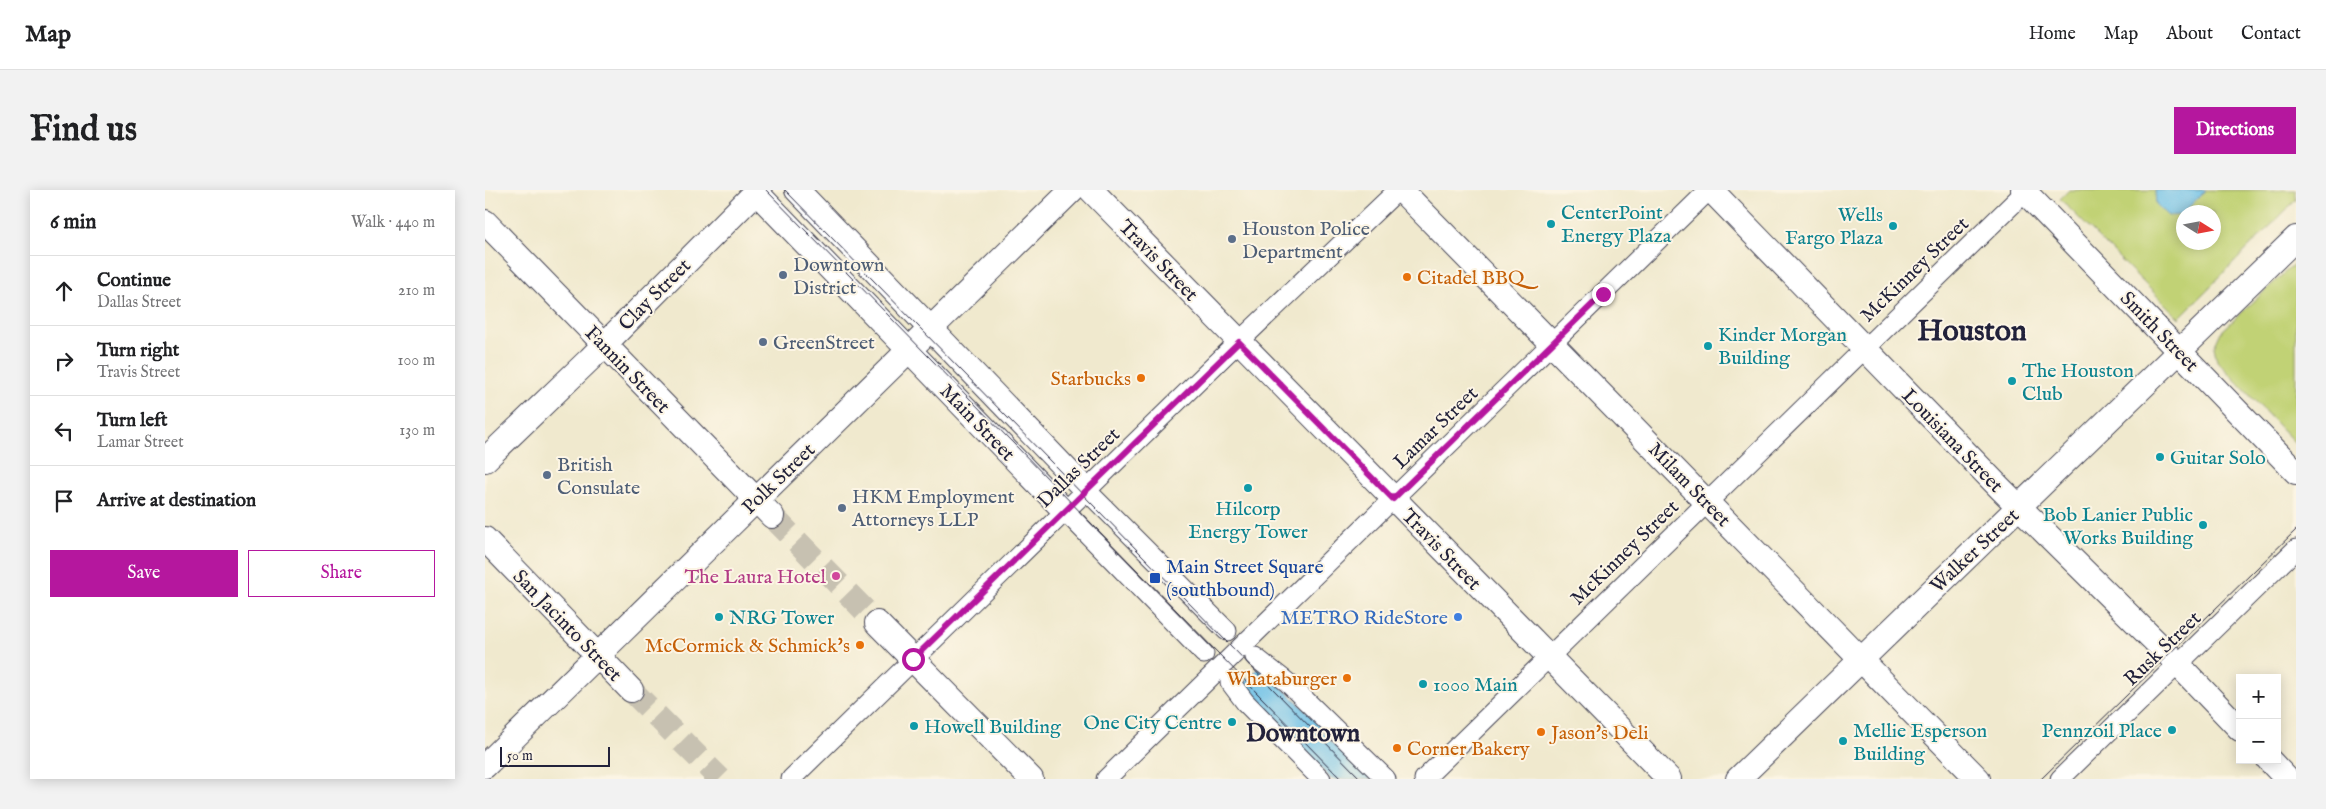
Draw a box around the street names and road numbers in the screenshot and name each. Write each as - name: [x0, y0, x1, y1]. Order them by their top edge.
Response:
- street label: McKinney Street: [1856, 212, 1975, 328]
- street label: Travis Street: [1113, 215, 1203, 307]
- street label: Clay Street: [614, 254, 697, 336]
- street label: Smith Street: [2114, 286, 2204, 378]
- street label: Fannin Street: [579, 321, 675, 419]
- street label: Main Street: [934, 379, 1020, 467]
- street label: Lamar Street: [1388, 381, 1484, 475]
- street label: Louisiana Street: [1896, 384, 2008, 498]
- street label: Dallas Street: [1032, 422, 1126, 514]
- street label: Polk Street: [737, 438, 821, 520]
- street label: Milam Street: [1642, 438, 1735, 533]
- street label: McKinney Street: [1566, 495, 1685, 611]
- street label: Walker Street: [1925, 503, 2025, 599]
- street label: Travis Street: [1396, 504, 1486, 596]
- street label: San Jacinto Street: [507, 565, 627, 687]
- street label: Rusk Street: [2119, 606, 2207, 692]

